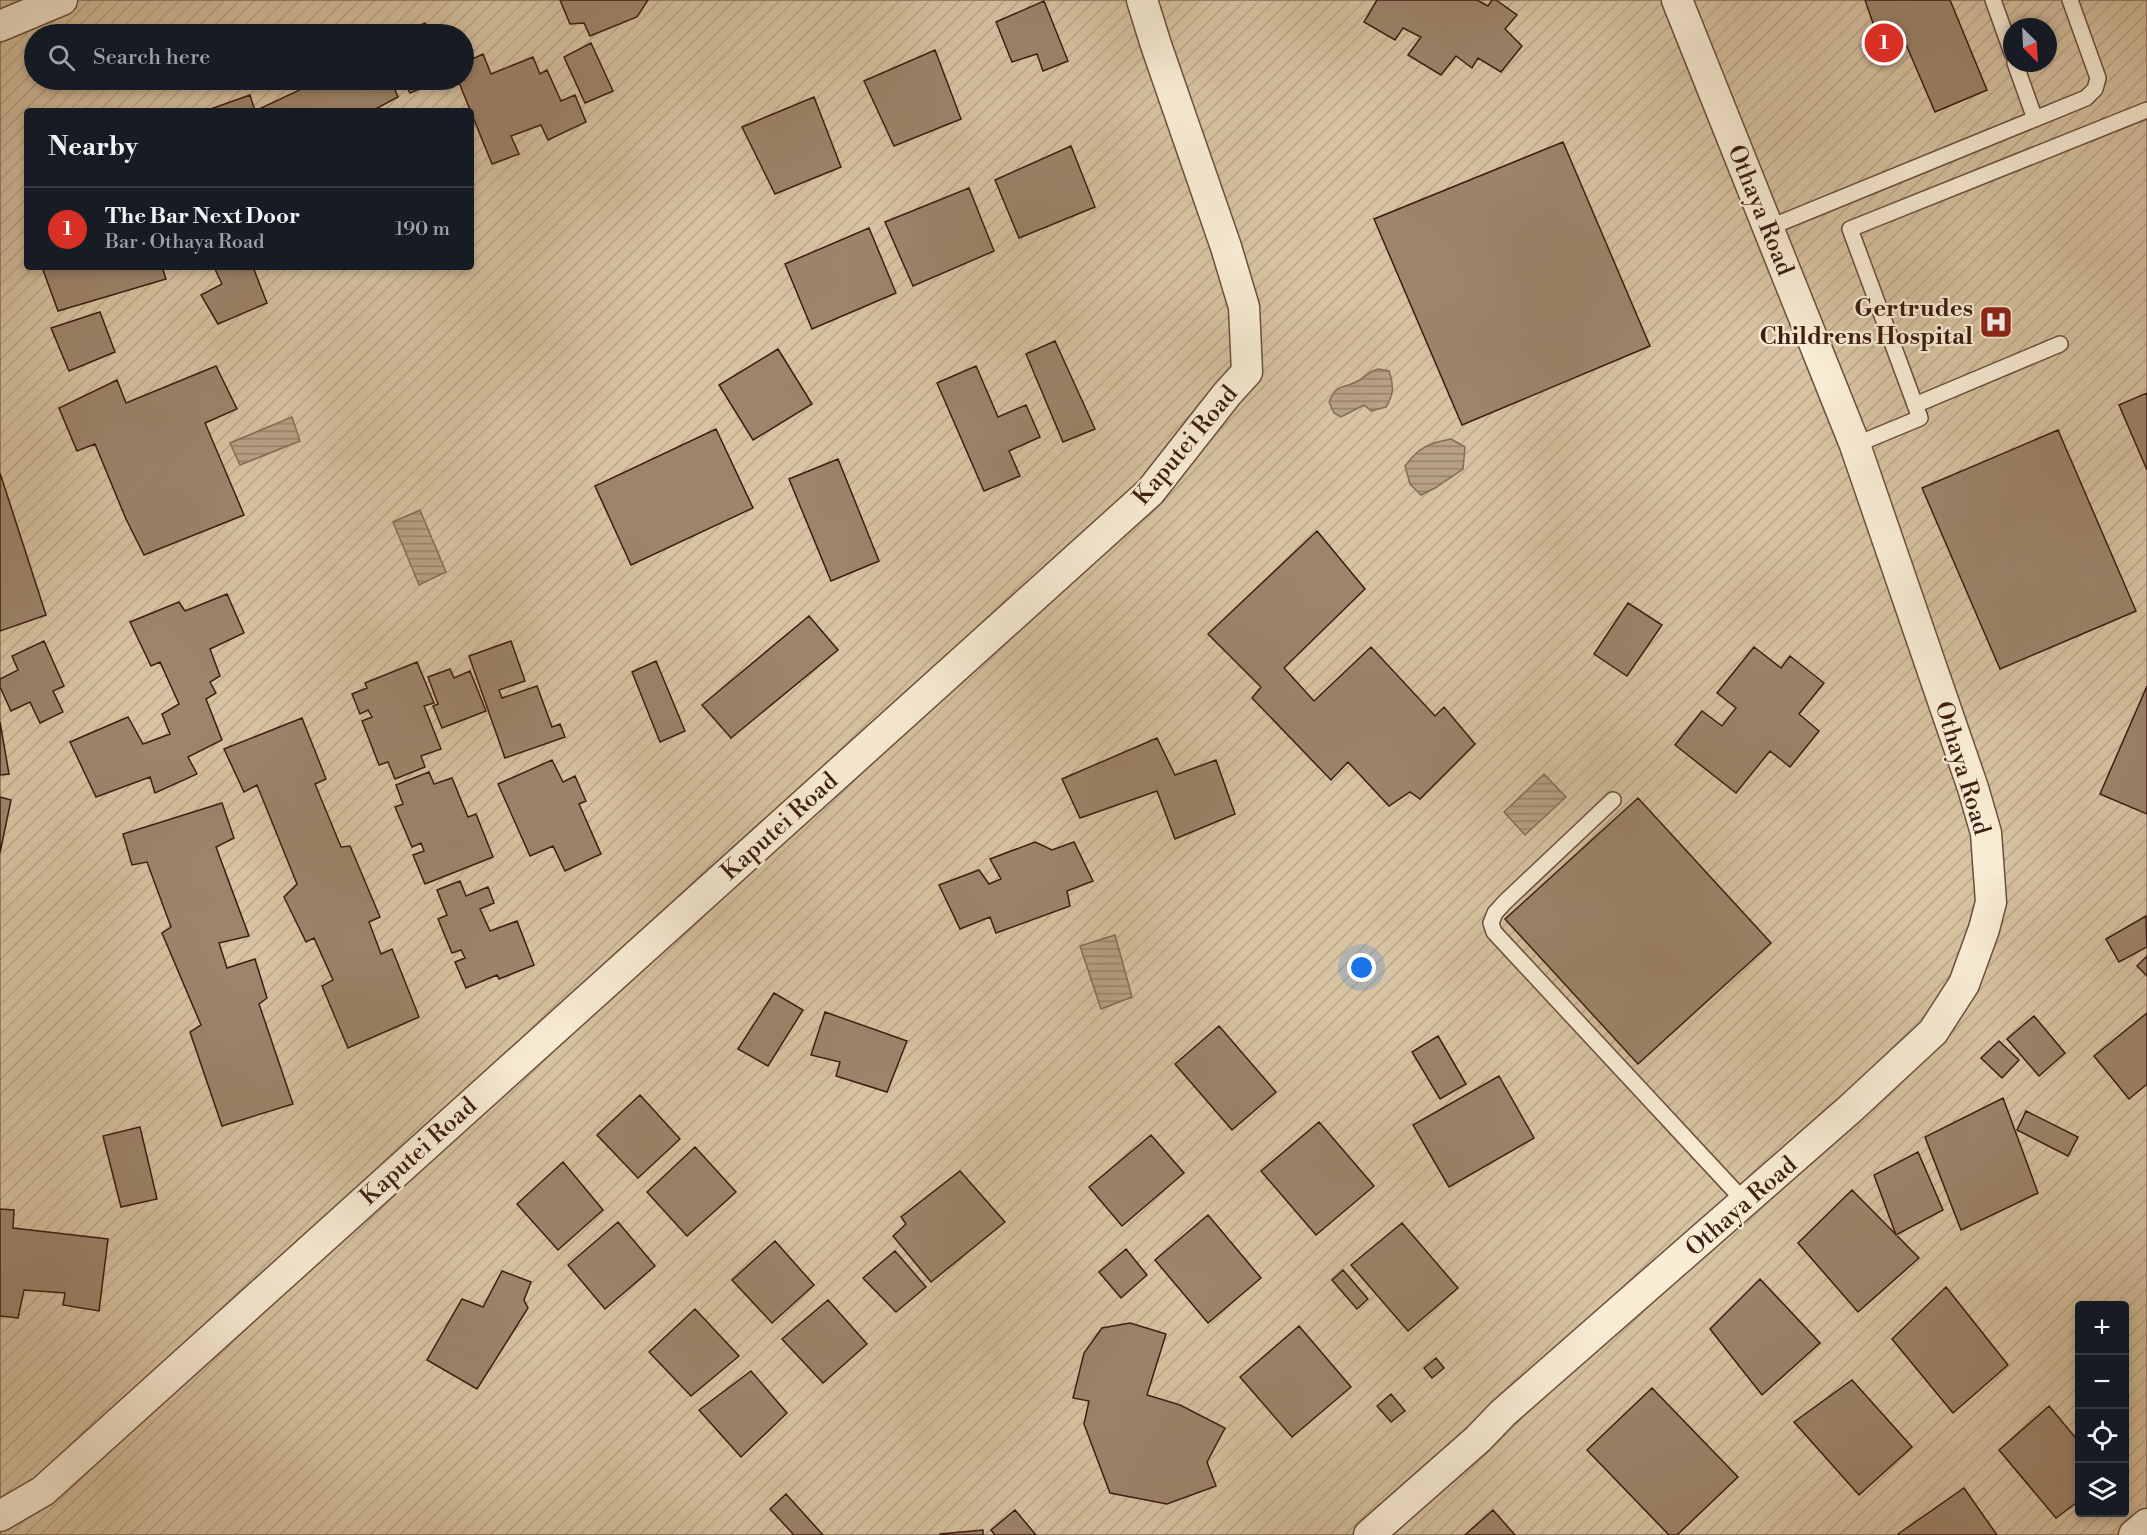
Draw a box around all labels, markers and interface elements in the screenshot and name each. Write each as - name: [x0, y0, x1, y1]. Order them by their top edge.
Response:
- north arrow: [2003, 18, 2057, 72]
- pin: 1: [1864, 20, 1904, 66]
- search box: [24, 24, 474, 90]
- icon: search: [45, 41, 78, 74]
- text: Search here: [93, 44, 210, 71]
- text: Nearby: [48, 131, 138, 163]
- street label: Othaya Road: [1720, 141, 1800, 280]
- text: The Bar Next Door: [105, 203, 300, 230]
- text: 1: [63, 217, 72, 242]
- text: 190 m: [395, 217, 450, 242]
- text: Bar · Othaya Road: [105, 230, 264, 255]
- place label: Gertrudes Childrens Hospital: [1759, 294, 1973, 352]
- hospital icon: Gertrudes Childrens Hospital: [1978, 304, 2014, 340]
- street label: Kaputei Road: [1127, 379, 1245, 512]
- street label: Othaya Road: [1928, 698, 1997, 839]
- street label: Kaputei Road: [715, 766, 845, 887]
- your location: [1347, 953, 1376, 982]
- street label: Kaputei Road: [354, 1091, 484, 1212]
- street label: Othaya Road: [1680, 1150, 1804, 1263]
- map controls: [2075, 1301, 2129, 1517]
- button: +: [2075, 1301, 2129, 1355]
- button: −: [2075, 1355, 2129, 1409]
- button: locate: [2075, 1409, 2129, 1463]
- button: layers: [2075, 1463, 2129, 1517]

